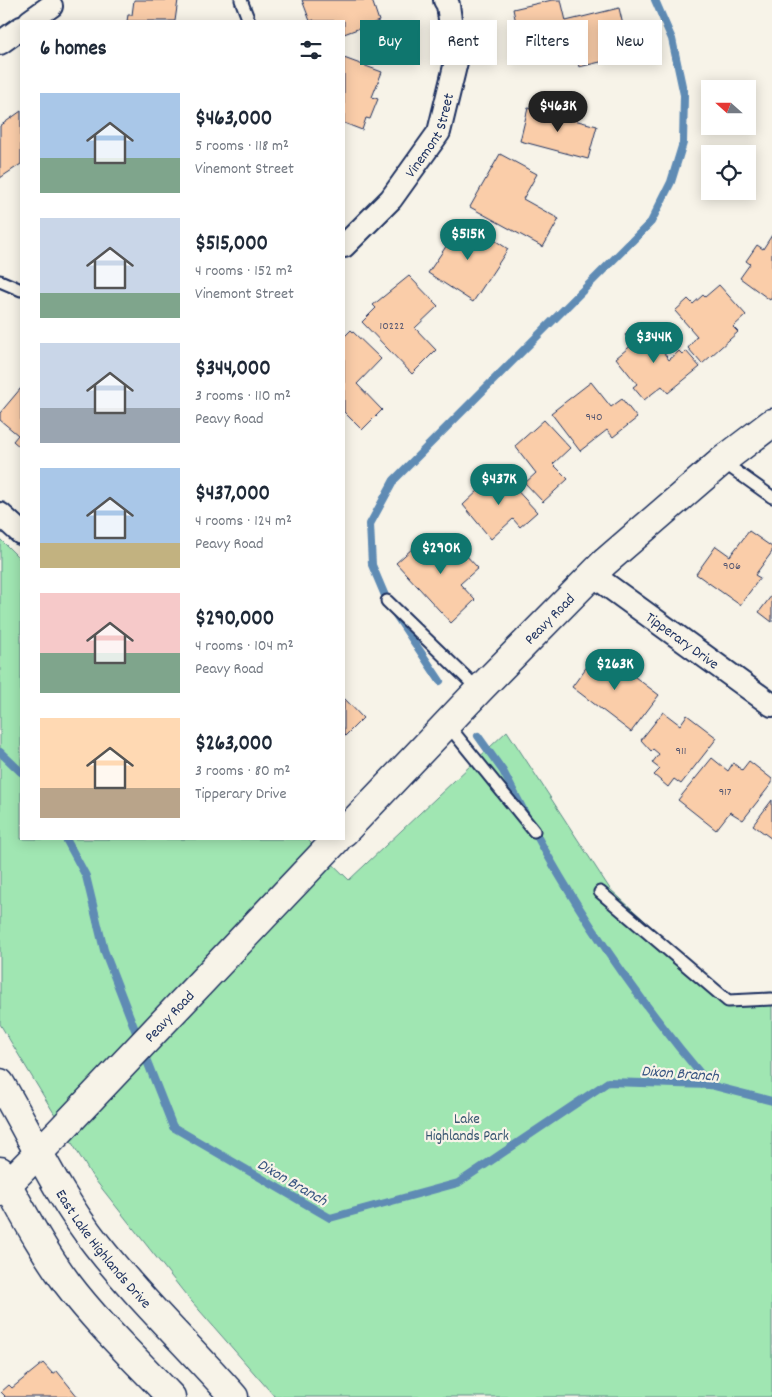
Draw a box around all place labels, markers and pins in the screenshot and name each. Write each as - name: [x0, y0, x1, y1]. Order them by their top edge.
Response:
- pin: $463K: [523, 90, 593, 133]
- pin: $515K: [433, 218, 503, 261]
- pin: $344K: [619, 322, 689, 364]
- pin: $437K: [464, 464, 534, 506]
- pin: $290K: [406, 532, 476, 575]
- pin: $263K: [580, 648, 650, 691]

